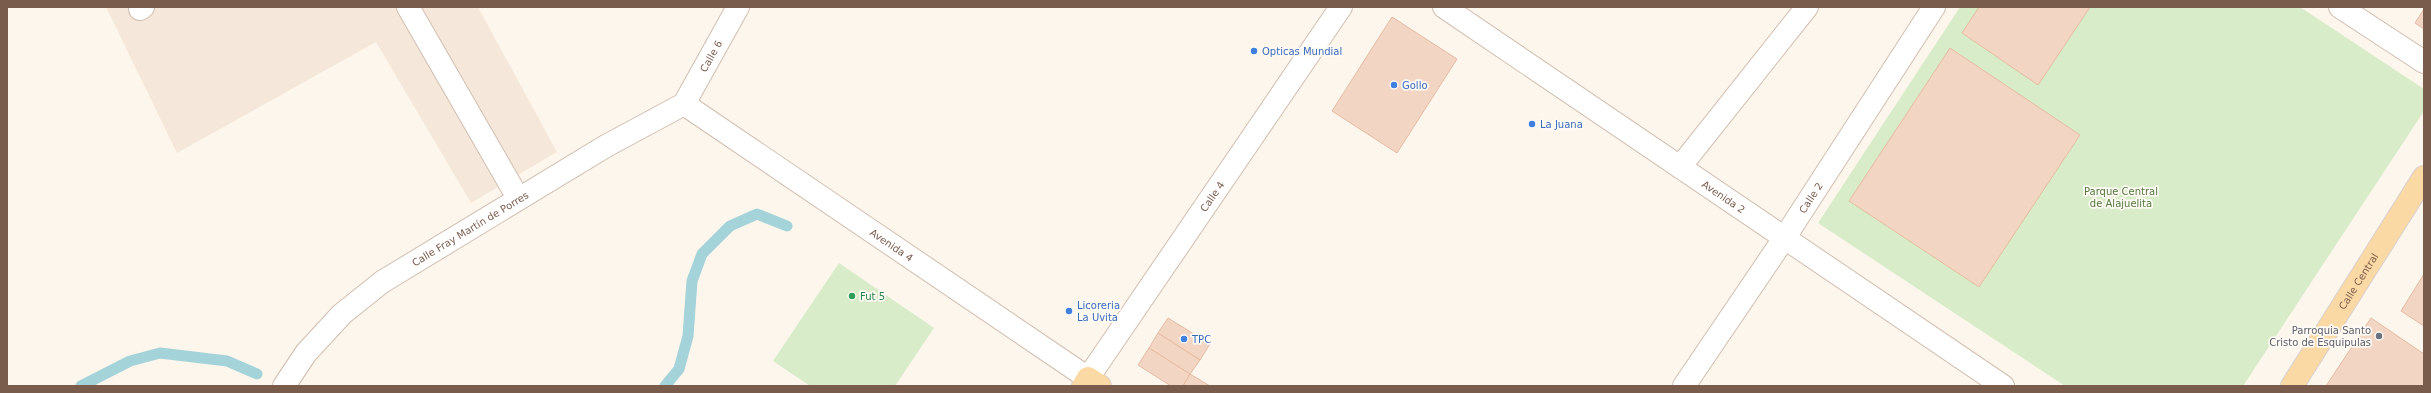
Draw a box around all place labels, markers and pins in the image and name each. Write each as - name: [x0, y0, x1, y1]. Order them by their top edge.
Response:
- marker: Opticas Mundial: [1249, 46, 1259, 56]
- place label: Opticas Mundial: [1262, 46, 1342, 57]
- marker: Gollo: [1389, 80, 1399, 90]
- place label: Gollo: [1402, 80, 1428, 91]
- marker: La Juana: [1527, 119, 1537, 129]
- place label: La Juana: [1540, 119, 1583, 130]
- marker: Fut 5: [847, 291, 857, 301]
- place label: Fut 5: [860, 291, 885, 302]
- place label: Licoreria La Uvita: [1077, 300, 1120, 323]
- marker: Licoreria La Uvita: [1064, 306, 1074, 316]
- place label: Parroquia Santo Cristo de Esquipulas: [2269, 325, 2371, 348]
- marker: Parroquia Santo Cristo de Esquipulas: [2374, 331, 2384, 341]
- marker: TPC: [1179, 334, 1189, 344]
- place label: TPC: [1191, 334, 1211, 345]

